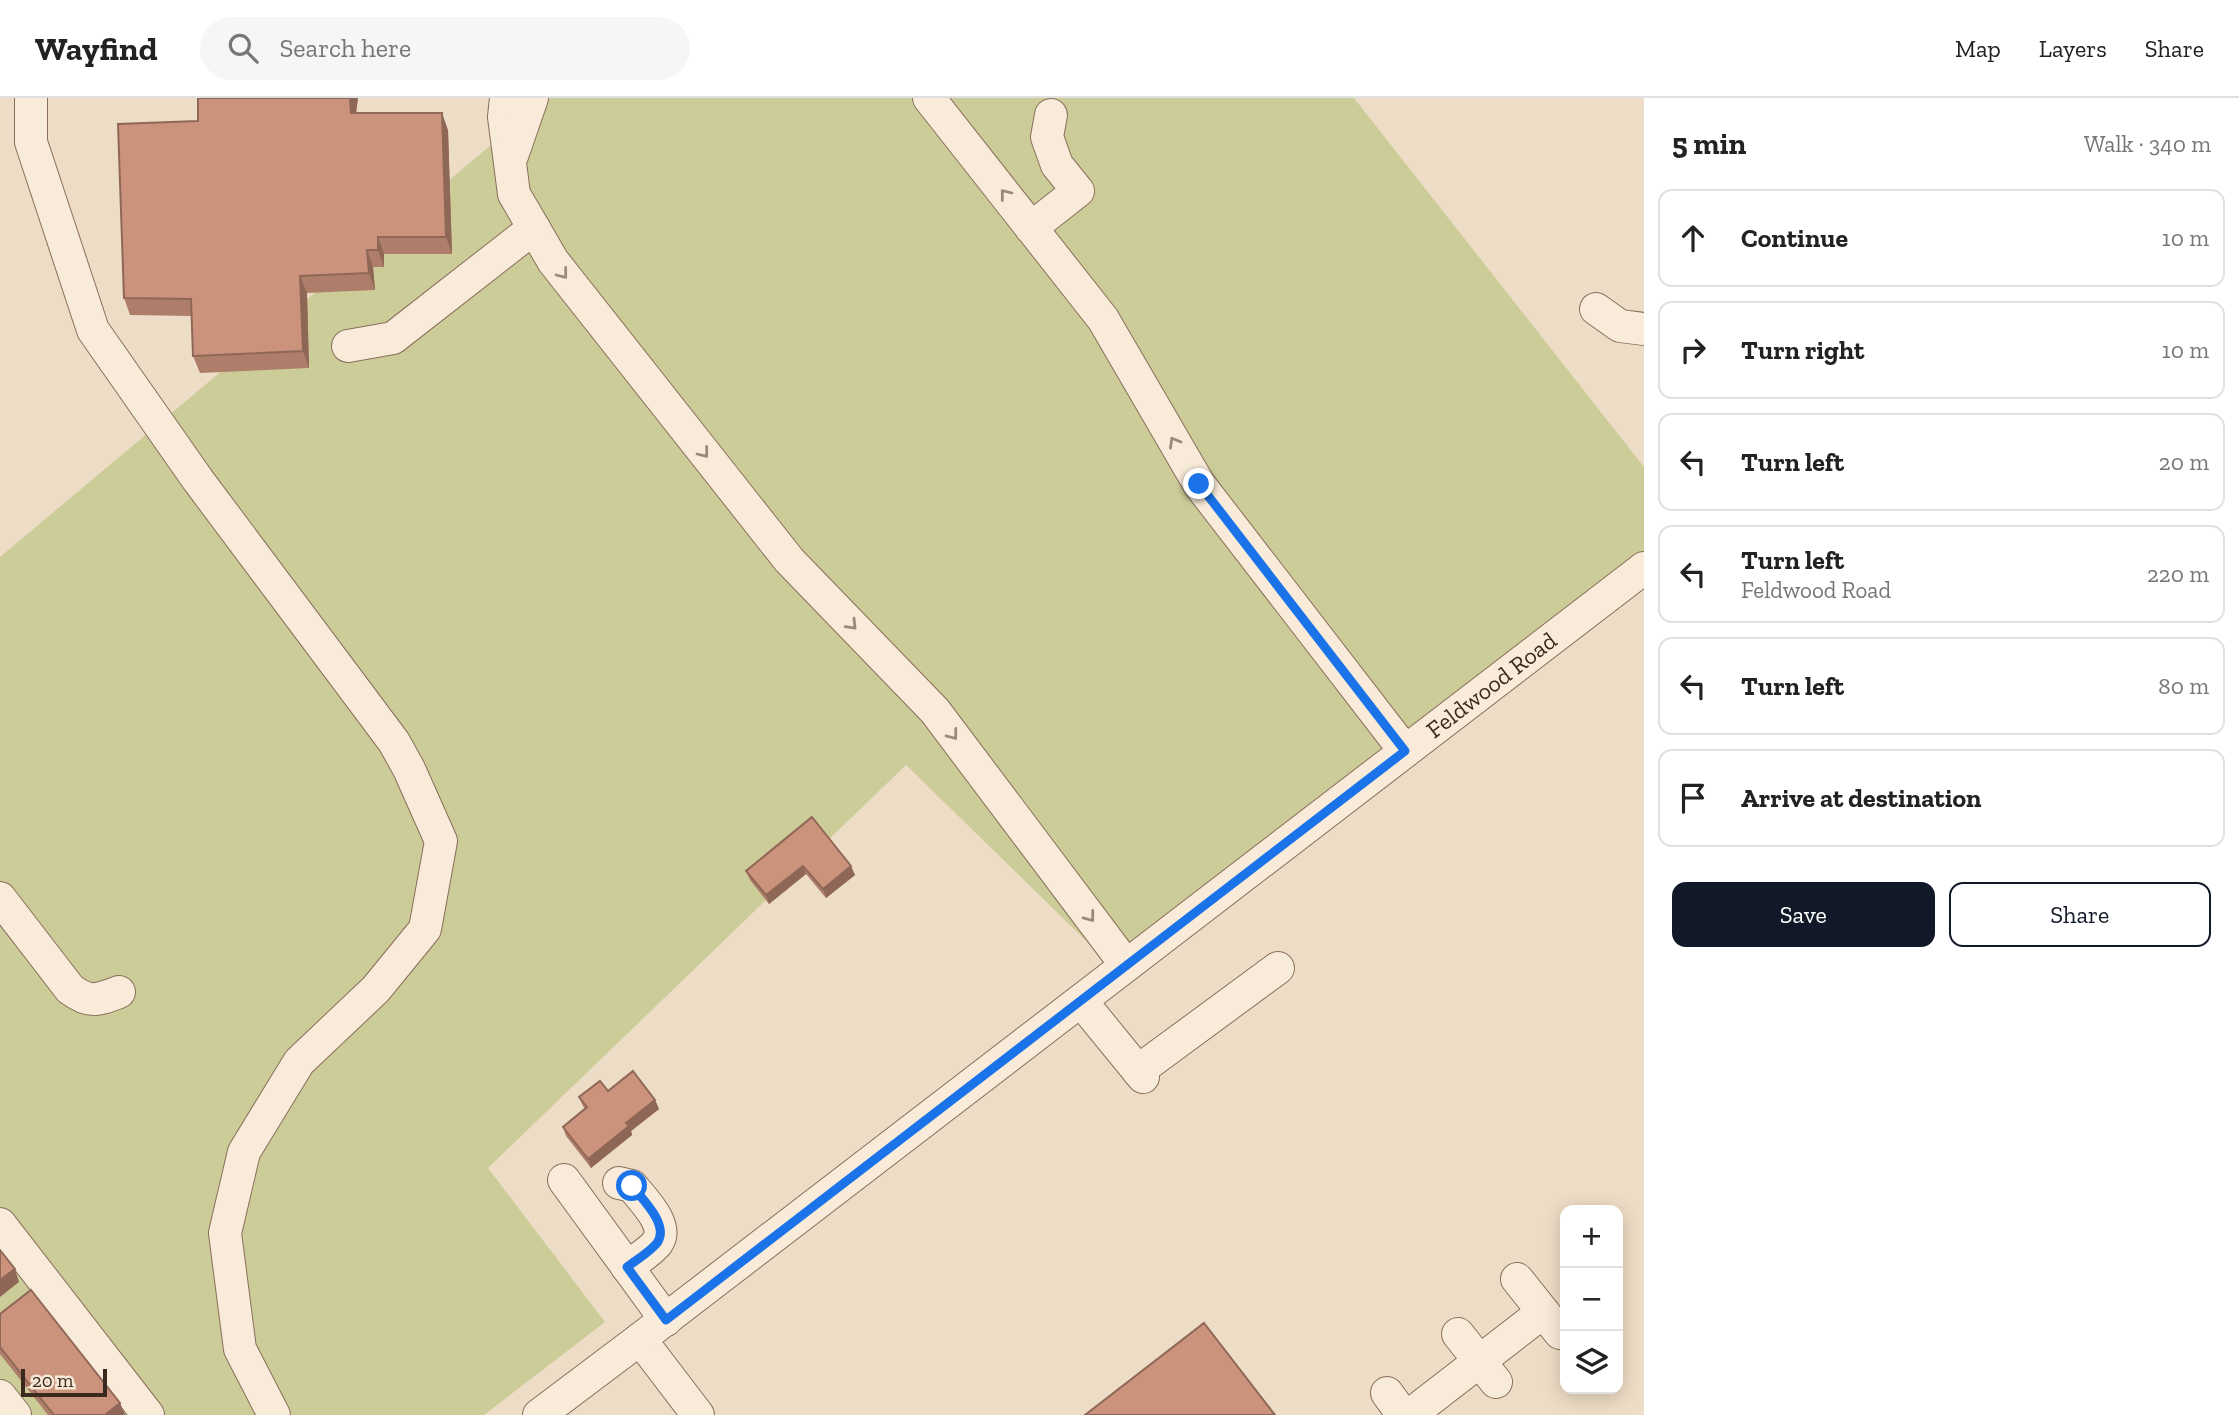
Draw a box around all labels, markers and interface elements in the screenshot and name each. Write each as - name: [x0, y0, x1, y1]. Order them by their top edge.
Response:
- search box: [200, 17, 690, 80]
- text: Wayfind: [35, 29, 158, 68]
- icon: search: [224, 29, 262, 67]
- text: Search here: [280, 32, 411, 64]
- text: Map: [1955, 34, 2001, 63]
- text: Layers: [2039, 34, 2107, 63]
- text: Share: [2145, 34, 2204, 63]
- text: 5 min: [1672, 126, 1746, 162]
- text: Walk · 340 m: [2084, 130, 2211, 158]
- one-way arrow: [1000, 189, 1013, 201]
- icon: ahead: [1674, 219, 1712, 257]
- text: Continue: [1741, 222, 1848, 254]
- text: 10 m: [2162, 224, 2209, 252]
- one-way arrow: [555, 266, 568, 279]
- icon: right: [1674, 331, 1712, 369]
- text: Turn right: [1741, 334, 1864, 366]
- text: 10 m: [2162, 336, 2209, 364]
- one-way arrow: [1169, 436, 1182, 449]
- icon: left: [1674, 443, 1712, 481]
- one-way arrow: [696, 445, 709, 457]
- text: Turn left: [1741, 446, 1844, 478]
- text: 20 m: [2159, 448, 2209, 476]
- route end: [1183, 468, 1214, 499]
- text: Turn left: [1741, 544, 1844, 576]
- icon: left: [1674, 555, 1712, 593]
- text: 220 m: [2147, 560, 2209, 588]
- text: Feldwood Road: [1741, 576, 1891, 604]
- one-way arrow: [843, 617, 856, 630]
- street label: Feldwood Road: [1420, 626, 1562, 744]
- icon: left: [1674, 667, 1712, 705]
- text: Turn left: [1741, 670, 1844, 702]
- text: 80 m: [2158, 672, 2209, 700]
- one-way arrow: [945, 727, 957, 740]
- icon: arrive: [1674, 779, 1712, 817]
- text: Arrive at destination: [1741, 782, 1981, 814]
- button: Save: [1672, 882, 1935, 947]
- button: Share: [1949, 882, 2211, 947]
- one-way arrow: [1081, 909, 1094, 922]
- route start: [616, 1170, 647, 1201]
- map controls: [1560, 1205, 1623, 1394]
- button: +: [1560, 1205, 1623, 1268]
- button: −: [1560, 1268, 1623, 1331]
- button: layers: [1560, 1331, 1623, 1394]
- scale bar: [21, 1366, 107, 1398]
- text: 20 m: [32, 1369, 73, 1392]

